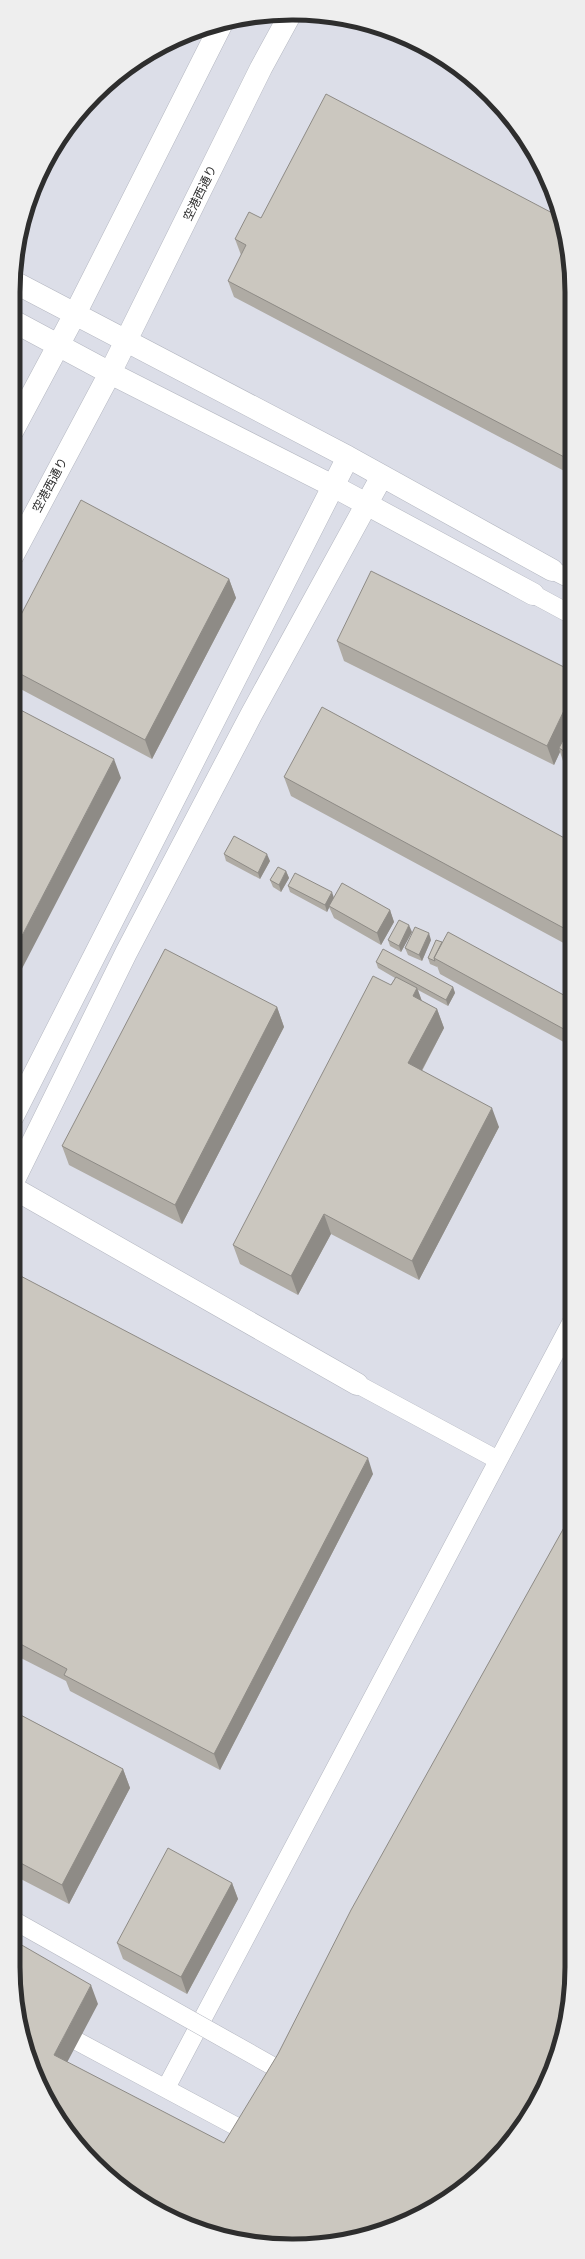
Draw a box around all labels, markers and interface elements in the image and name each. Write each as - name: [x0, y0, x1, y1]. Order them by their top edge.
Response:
- street label: 空港西通り: [180, 163, 219, 223]
- street label: 空港西通り: [29, 455, 69, 514]

